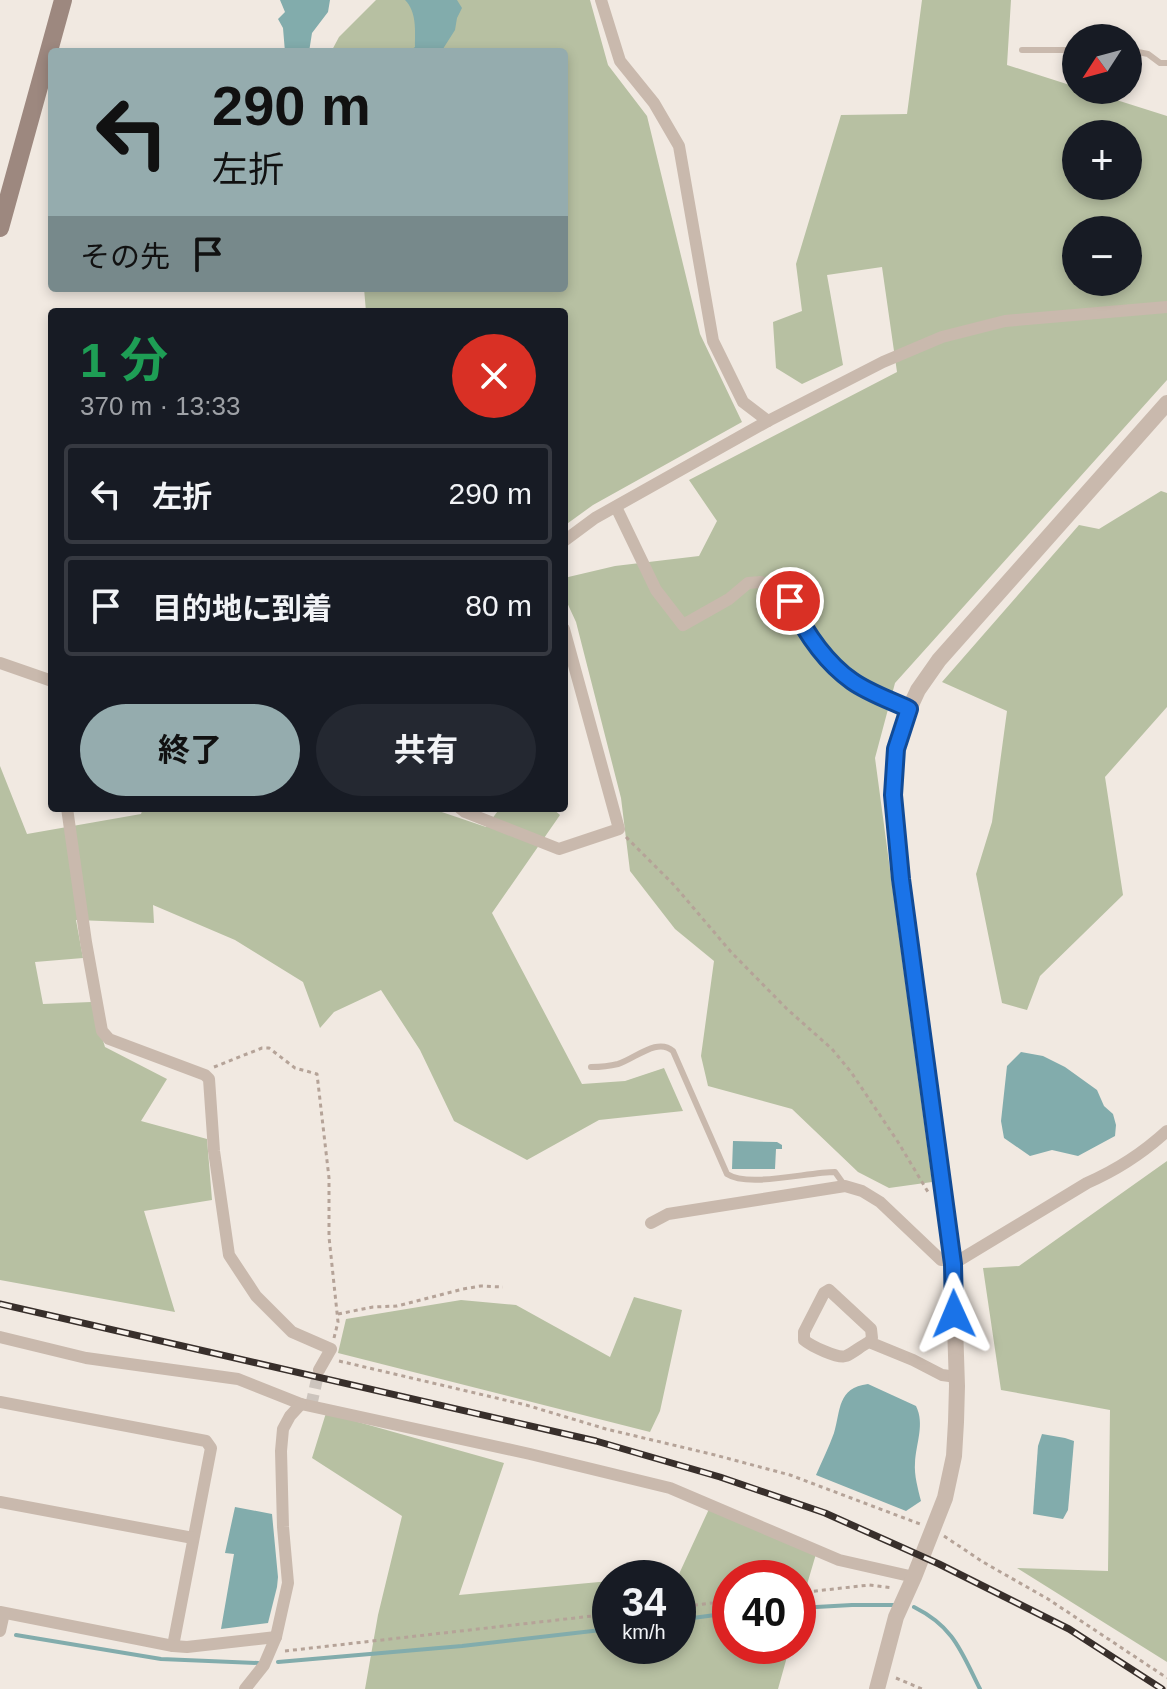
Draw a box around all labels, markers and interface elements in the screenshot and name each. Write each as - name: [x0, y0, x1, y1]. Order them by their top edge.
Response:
- north arrow: [1062, 24, 1142, 104]
- map controls: [1062, 24, 1142, 296]
- text: 290 m: [212, 74, 371, 137]
- icon: left: [80, 80, 184, 184]
- button: +: [1062, 120, 1142, 200]
- text: 左折: [212, 149, 284, 190]
- button: −: [1062, 216, 1142, 296]
- icon: arrive: [186, 232, 230, 276]
- text: その先: [80, 240, 170, 273]
- text: 1 分: [80, 334, 168, 387]
- button: close: [452, 334, 536, 418]
- text: 370 m · 13:33: [80, 391, 240, 421]
- icon: left: [84, 472, 128, 516]
- text: 290 m: [449, 477, 532, 510]
- text: 左折: [152, 480, 212, 513]
- pin: [756, 567, 824, 635]
- icon: arrive: [768, 579, 812, 623]
- icon: arrive: [84, 584, 128, 628]
- text: 80 m: [465, 589, 532, 622]
- text: 目的地に到着: [152, 592, 332, 625]
- button: 終了: [80, 704, 300, 796]
- button: 共有: [316, 704, 536, 796]
- position arrow: [912, 1272, 996, 1356]
- speed limit sign: 40: [712, 1560, 816, 1664]
- text: 34: [622, 1580, 666, 1624]
- text: km/h: [622, 1621, 666, 1643]

